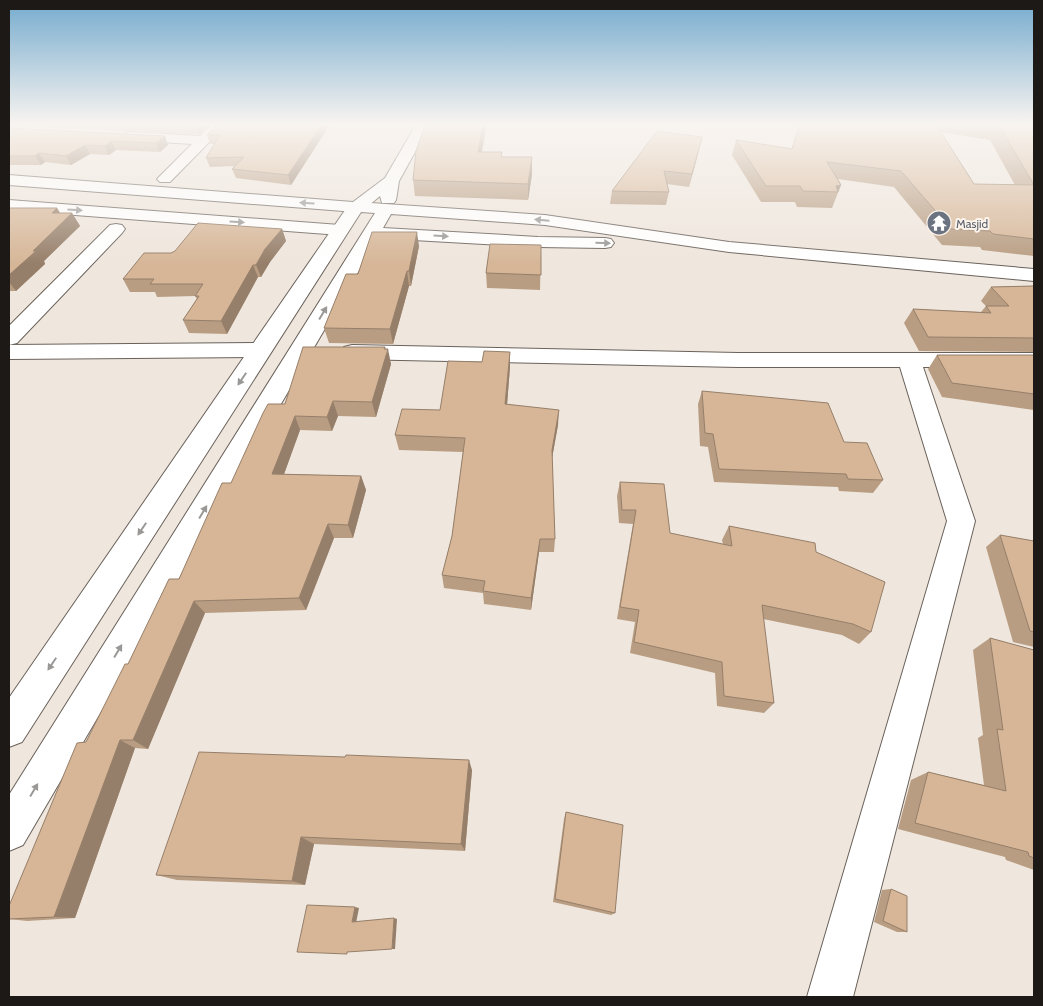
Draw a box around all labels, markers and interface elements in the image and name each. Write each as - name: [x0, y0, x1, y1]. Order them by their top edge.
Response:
- one-way arrow: [299, 199, 315, 207]
- one-way arrow: [67, 206, 83, 214]
- temple icon: Masjid: [926, 210, 952, 236]
- one-way arrow: [533, 216, 549, 224]
- place label: Masjid: [956, 216, 988, 231]
- one-way arrow: [229, 218, 245, 226]
- one-way arrow: [433, 233, 449, 241]
- one-way arrow: [596, 240, 612, 248]
- one-way arrow: [319, 307, 328, 320]
- one-way arrow: [237, 372, 247, 386]
- one-way arrow: [198, 505, 207, 519]
- one-way arrow: [137, 522, 147, 535]
- one-way arrow: [114, 644, 123, 657]
- one-way arrow: [47, 657, 57, 671]
- one-way arrow: [30, 783, 39, 796]

